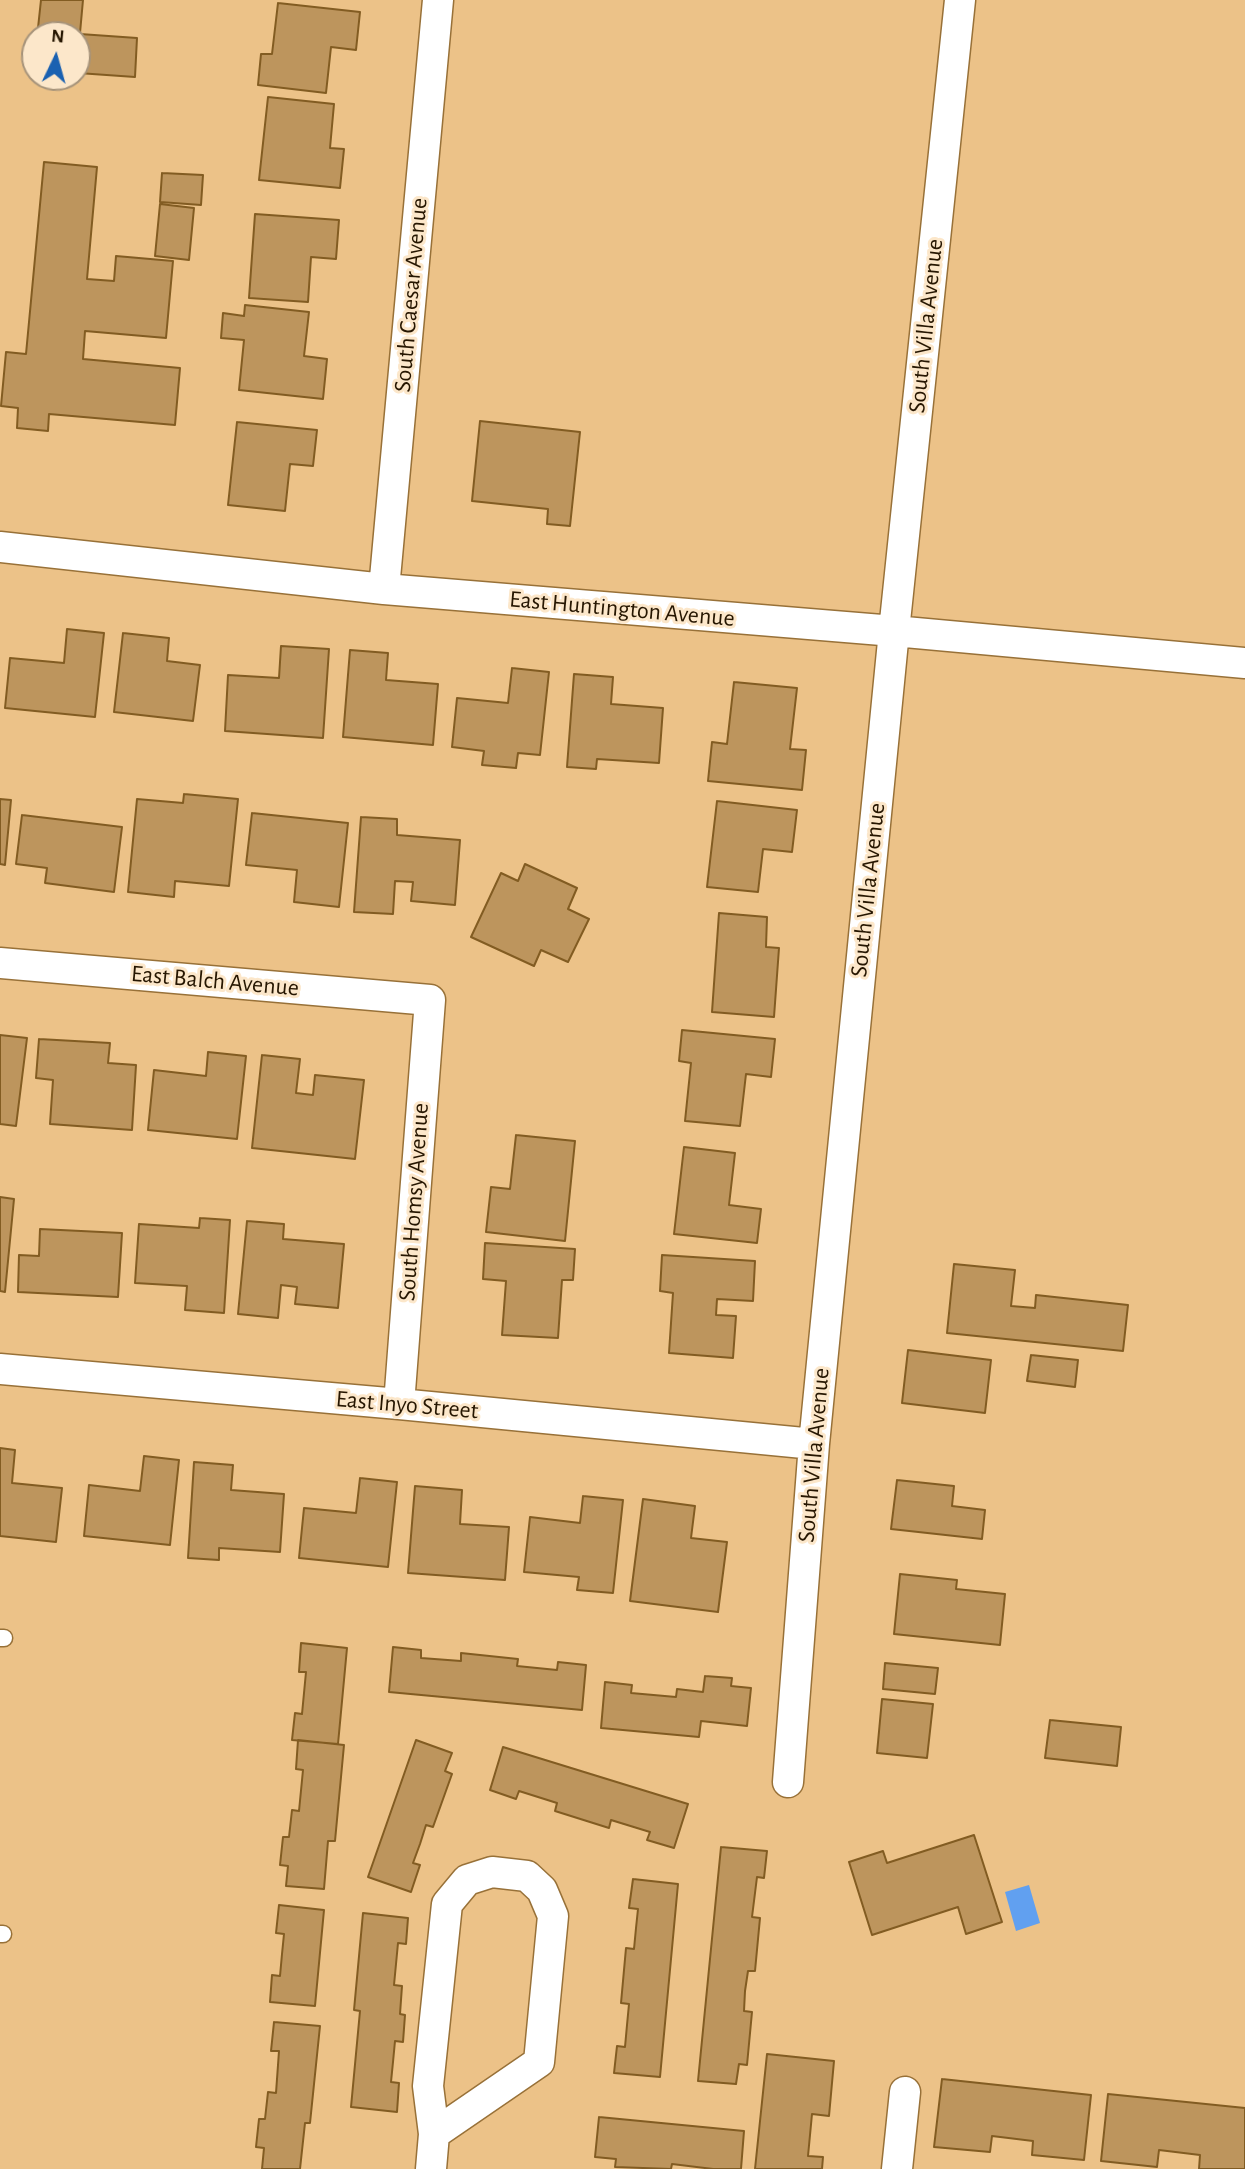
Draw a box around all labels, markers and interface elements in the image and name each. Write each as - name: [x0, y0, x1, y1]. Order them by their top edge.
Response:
- north arrow: [21, 21, 91, 91]
- text: N: [50, 27, 65, 47]
- street label: South Caesar Avenue: [388, 197, 434, 393]
- street label: South Villa Avenue: [903, 237, 949, 415]
- street label: East Huntington Avenue: [508, 585, 736, 633]
- street label: South Villa Avenue: [845, 801, 891, 979]
- street label: East Balch Avenue: [130, 959, 300, 1003]
- street label: South Homsy Avenue: [393, 1102, 435, 1302]
- street label: South Villa Avenue: [792, 1366, 836, 1544]
- street label: East Inyo Street: [335, 1384, 479, 1426]

